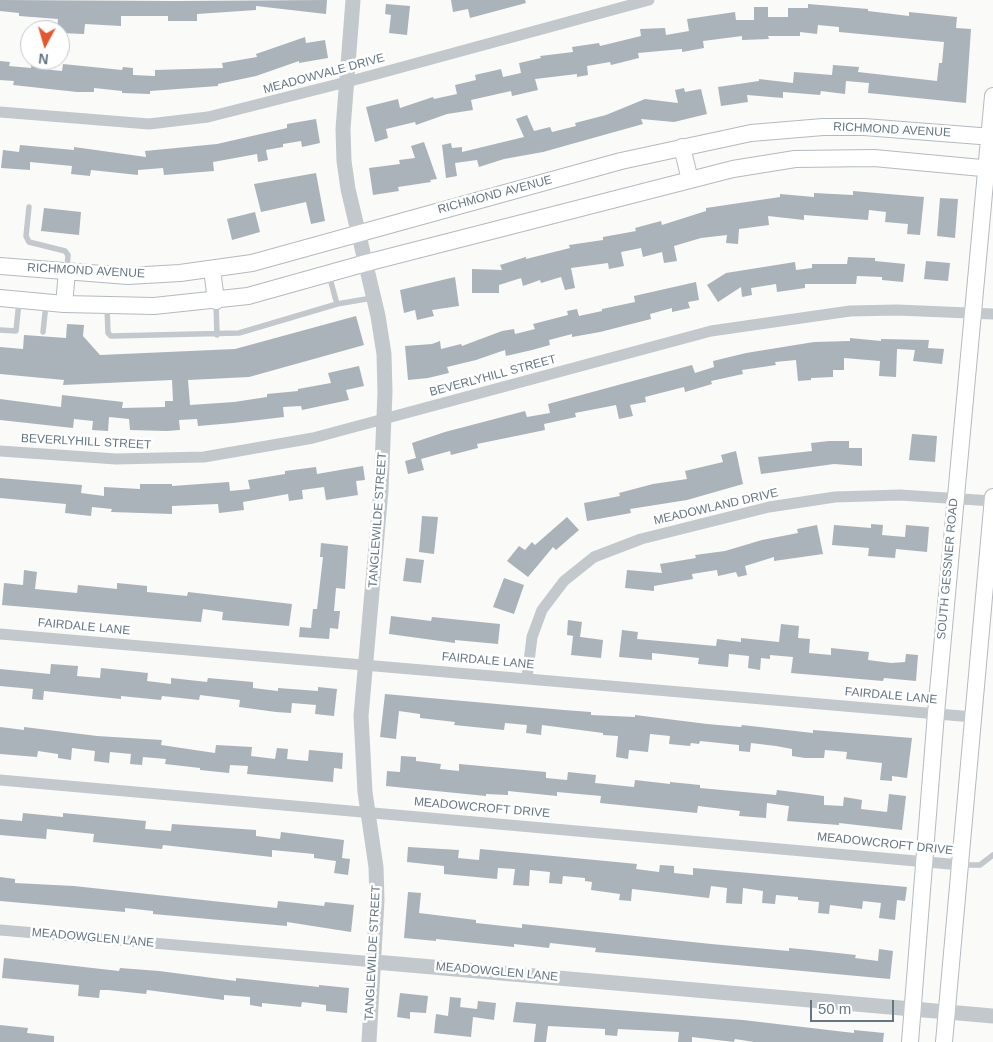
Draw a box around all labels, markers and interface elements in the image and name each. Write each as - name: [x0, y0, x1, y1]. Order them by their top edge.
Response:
- north arrow: [20, 20, 70, 70]
- text: N: [38, 50, 49, 67]
- street label: MEADOWVALE DRIVE: [262, 51, 386, 97]
- street label: RICHMOND AVENUE: [833, 120, 951, 140]
- street label: RICHMOND AVENUE: [436, 173, 554, 217]
- street label: RICHMOND AVENUE: [27, 261, 145, 281]
- street label: BEVERLYHILL STREET: [428, 352, 558, 400]
- street label: BEVERLYHILL STREET: [20, 431, 152, 453]
- street label: TANGLEWILDE STREET: [366, 452, 390, 588]
- street label: MEADOWLAND DRIVE: [652, 486, 780, 528]
- street label: SOUTH GESSNER ROAD: [935, 498, 961, 640]
- street label: FAIRDALE LANE: [37, 616, 131, 638]
- street label: FAIRDALE LANE: [441, 650, 535, 672]
- street label: FAIRDALE LANE: [844, 685, 938, 707]
- street label: MEADOWCROFT DRIVE: [413, 795, 551, 821]
- street label: MEADOWCROFT DRIVE: [816, 830, 954, 858]
- street label: TANGLEWILDE STREET: [362, 885, 384, 1021]
- street label: MEADOWGLEN LANE: [31, 925, 155, 951]
- street label: MEADOWGLEN LANE: [435, 959, 559, 985]
- scale bar: [813, 990, 897, 1022]
- text: 50 m: [818, 1000, 851, 1017]

